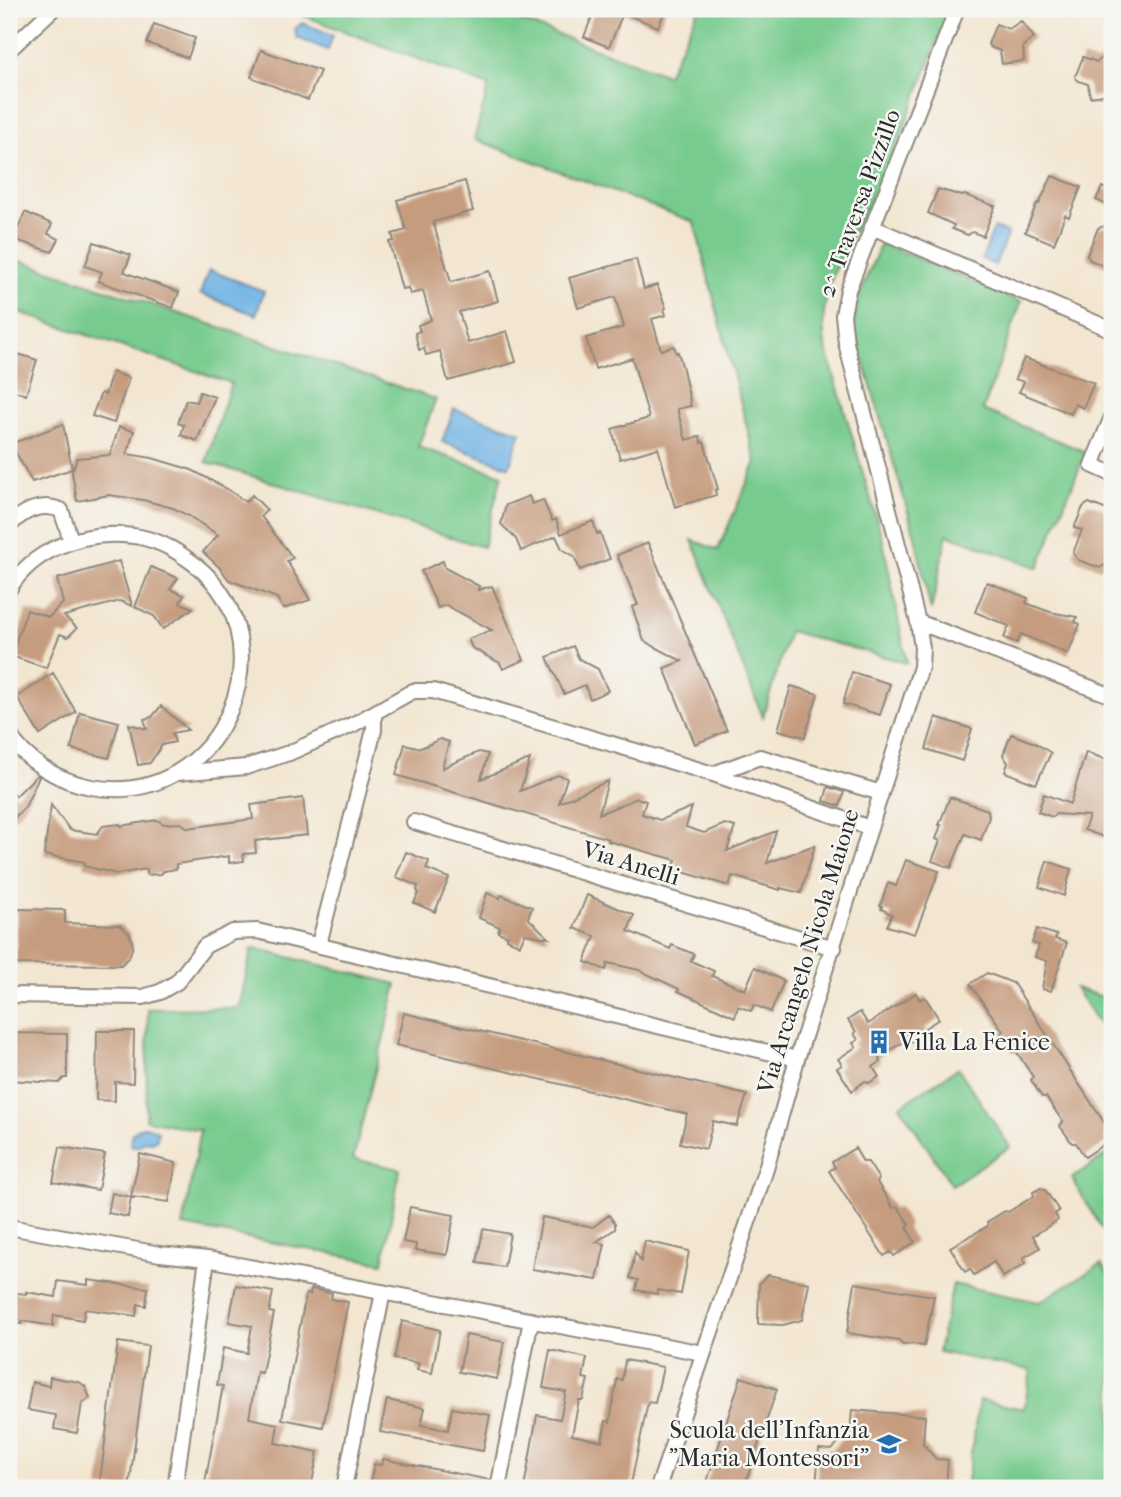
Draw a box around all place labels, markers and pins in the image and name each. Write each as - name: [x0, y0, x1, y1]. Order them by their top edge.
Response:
- building icon: Villa La Fenice: [865, 1028, 893, 1056]
- place label: Villa La Fenice: [898, 1028, 1050, 1056]
- place label: Scuola dell'Infanzia "Maria Montessori": [669, 1416, 870, 1472]
- school or university icon: Scuola dell'Infanzia "Maria Montessori": [875, 1430, 903, 1458]

